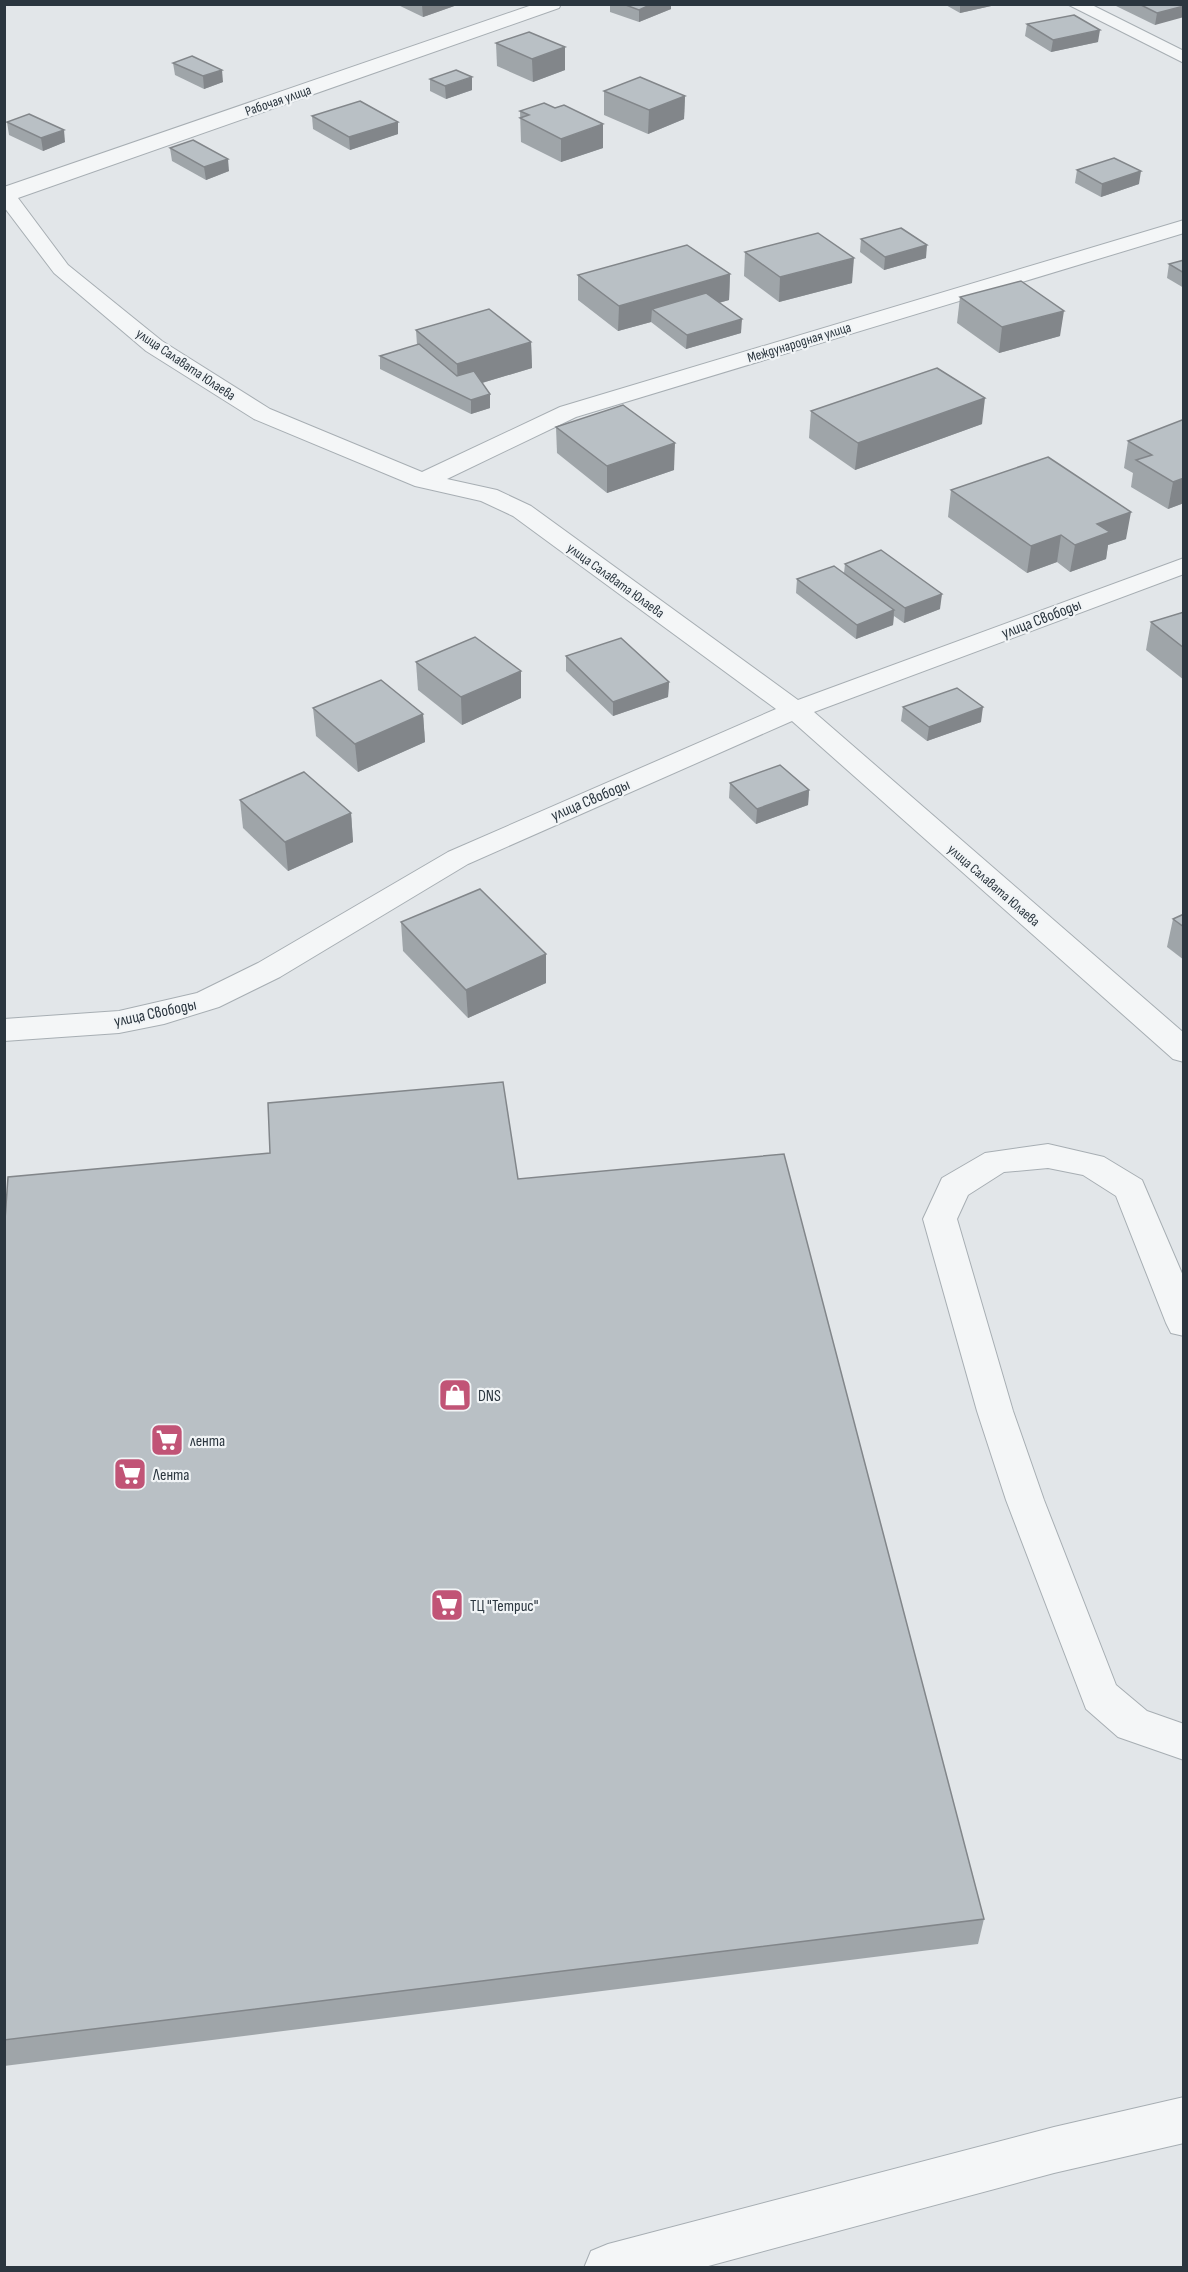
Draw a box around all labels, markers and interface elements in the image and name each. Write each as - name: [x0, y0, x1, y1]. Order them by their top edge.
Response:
- street label: Рабочая улица: [243, 81, 313, 120]
- street label: Международная улица: [745, 319, 853, 366]
- street label: улица Салавата Юлаева: [133, 325, 239, 404]
- street label: улица Салавата Юлаева: [564, 539, 668, 622]
- street label: улица Свободы: [999, 596, 1084, 643]
- street label: улица Свободы: [548, 775, 633, 826]
- street label: улица Салавата Юлаева: [944, 841, 1043, 930]
- street label: улица Свободы: [112, 995, 198, 1031]
- shop icon: DNS: [437, 1377, 473, 1413]
- place label: DNS: [478, 1387, 501, 1406]
- supermarket icon: лента: [149, 1422, 185, 1458]
- place label: лента: [190, 1432, 225, 1451]
- supermarket icon: Лента: [112, 1456, 148, 1492]
- place label: Лента: [152, 1466, 190, 1485]
- supermarket icon: ТЦ "Тетрис": [429, 1587, 465, 1623]
- place label: ТЦ "Тетрис": [470, 1597, 538, 1616]

